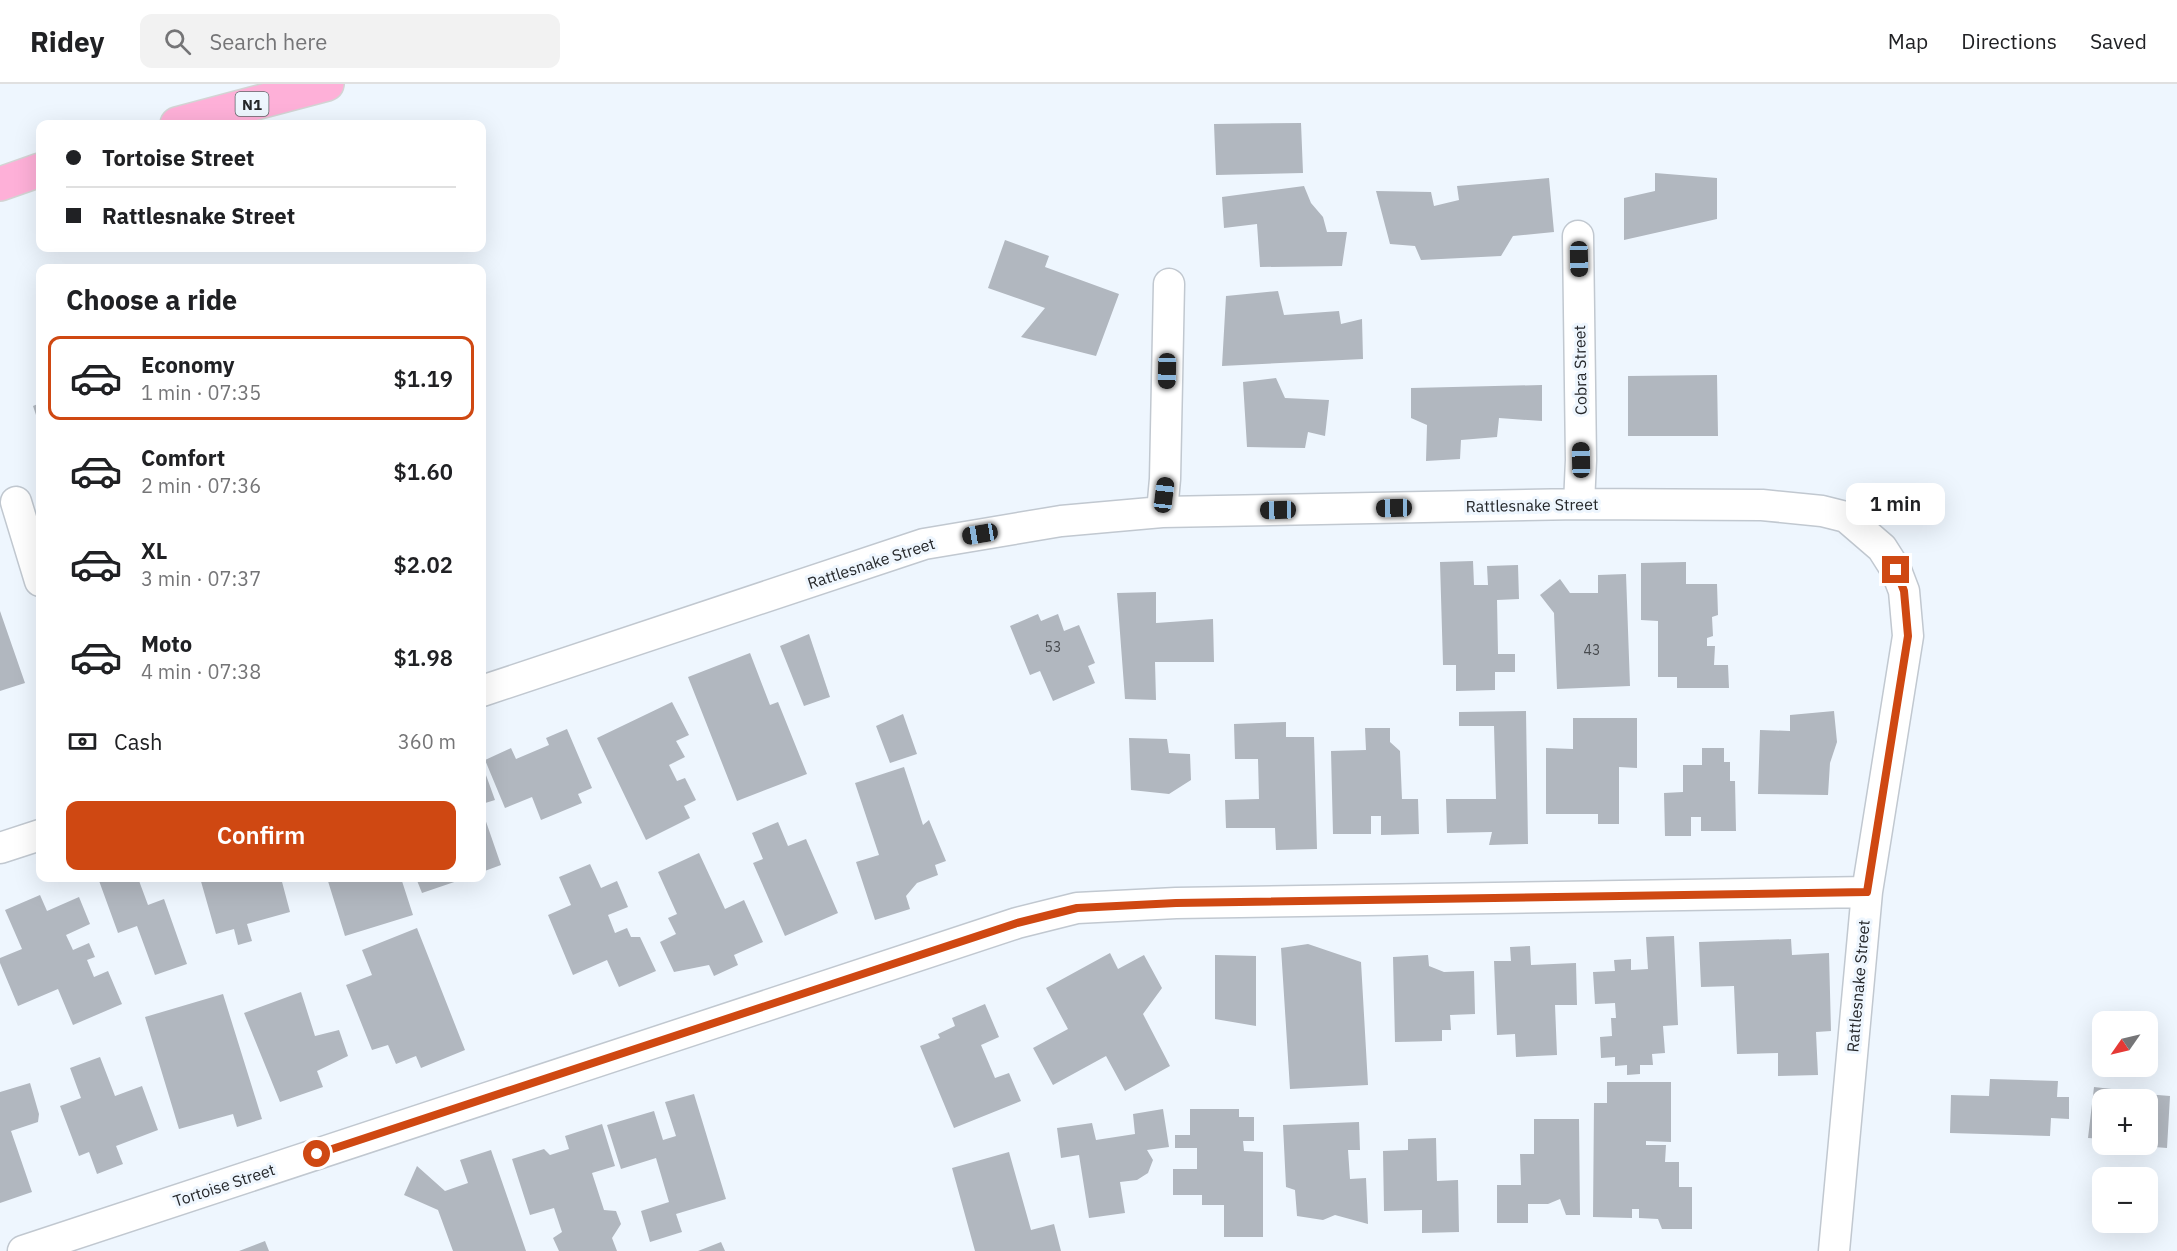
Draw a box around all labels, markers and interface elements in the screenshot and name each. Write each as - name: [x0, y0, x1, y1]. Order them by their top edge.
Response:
- search box: [140, 14, 560, 68]
- text: Ridey: [30, 23, 104, 60]
- icon: search: [161, 25, 194, 58]
- text: Search here: [209, 27, 327, 56]
- text: Map: [1888, 27, 1928, 55]
- text: Directions: [1961, 27, 2057, 55]
- text: Saved: [2090, 27, 2147, 55]
- road number: N1: [236, 92, 268, 116]
- text: Tortoise Street: [102, 143, 254, 172]
- text: Rattlesnake Street: [102, 201, 295, 230]
- car: [1570, 241, 1588, 277]
- text: Choose a ride: [66, 282, 237, 317]
- street label: Cobra Street: [1569, 325, 1591, 415]
- text: Economy: [141, 350, 235, 379]
- icon: car: [69, 351, 123, 405]
- car: [1158, 353, 1176, 389]
- text: $1.19: [394, 364, 453, 393]
- text: 1 min · 07:35: [141, 379, 261, 406]
- car: [1572, 442, 1590, 478]
- text: Comfort: [141, 443, 225, 472]
- icon: car: [69, 444, 123, 498]
- text: $1.60: [394, 457, 453, 486]
- text: 2 min · 07:36: [141, 472, 261, 499]
- car: [1153, 476, 1175, 514]
- callout: 1 min: [1846, 483, 1946, 525]
- text: 1 min: [1870, 490, 1921, 517]
- street label: Rattlesnake Street: [1465, 494, 1599, 516]
- car: [1376, 499, 1412, 517]
- car: [1260, 501, 1296, 519]
- car: [961, 522, 999, 546]
- street label: Rattlesnake Street: [805, 533, 937, 593]
- text: XL: [141, 536, 167, 565]
- icon: car: [69, 537, 123, 591]
- text: $2.02: [394, 550, 453, 579]
- route end: [1882, 556, 1909, 583]
- text: 3 min · 07:37: [141, 565, 261, 592]
- text: Moto: [141, 629, 192, 658]
- icon: car: [69, 630, 123, 684]
- house number: 53: [1045, 638, 1061, 656]
- house number: 43: [1584, 641, 1600, 659]
- text: $1.98: [394, 643, 453, 672]
- text: 4 min · 07:38: [141, 658, 261, 685]
- icon: cash: [66, 725, 99, 758]
- text: Cash: [114, 727, 163, 756]
- text: 360 m: [398, 728, 456, 755]
- button: Confirm: [66, 801, 456, 870]
- street label: Rattlesnake Street: [1842, 919, 1874, 1053]
- north arrow: [2092, 1011, 2158, 1077]
- map controls: [2092, 1011, 2158, 1233]
- button: +: [2092, 1089, 2158, 1155]
- route start: [303, 1140, 330, 1167]
- street label: Tortoise Street: [171, 1159, 277, 1211]
- button: −: [2092, 1167, 2158, 1233]

